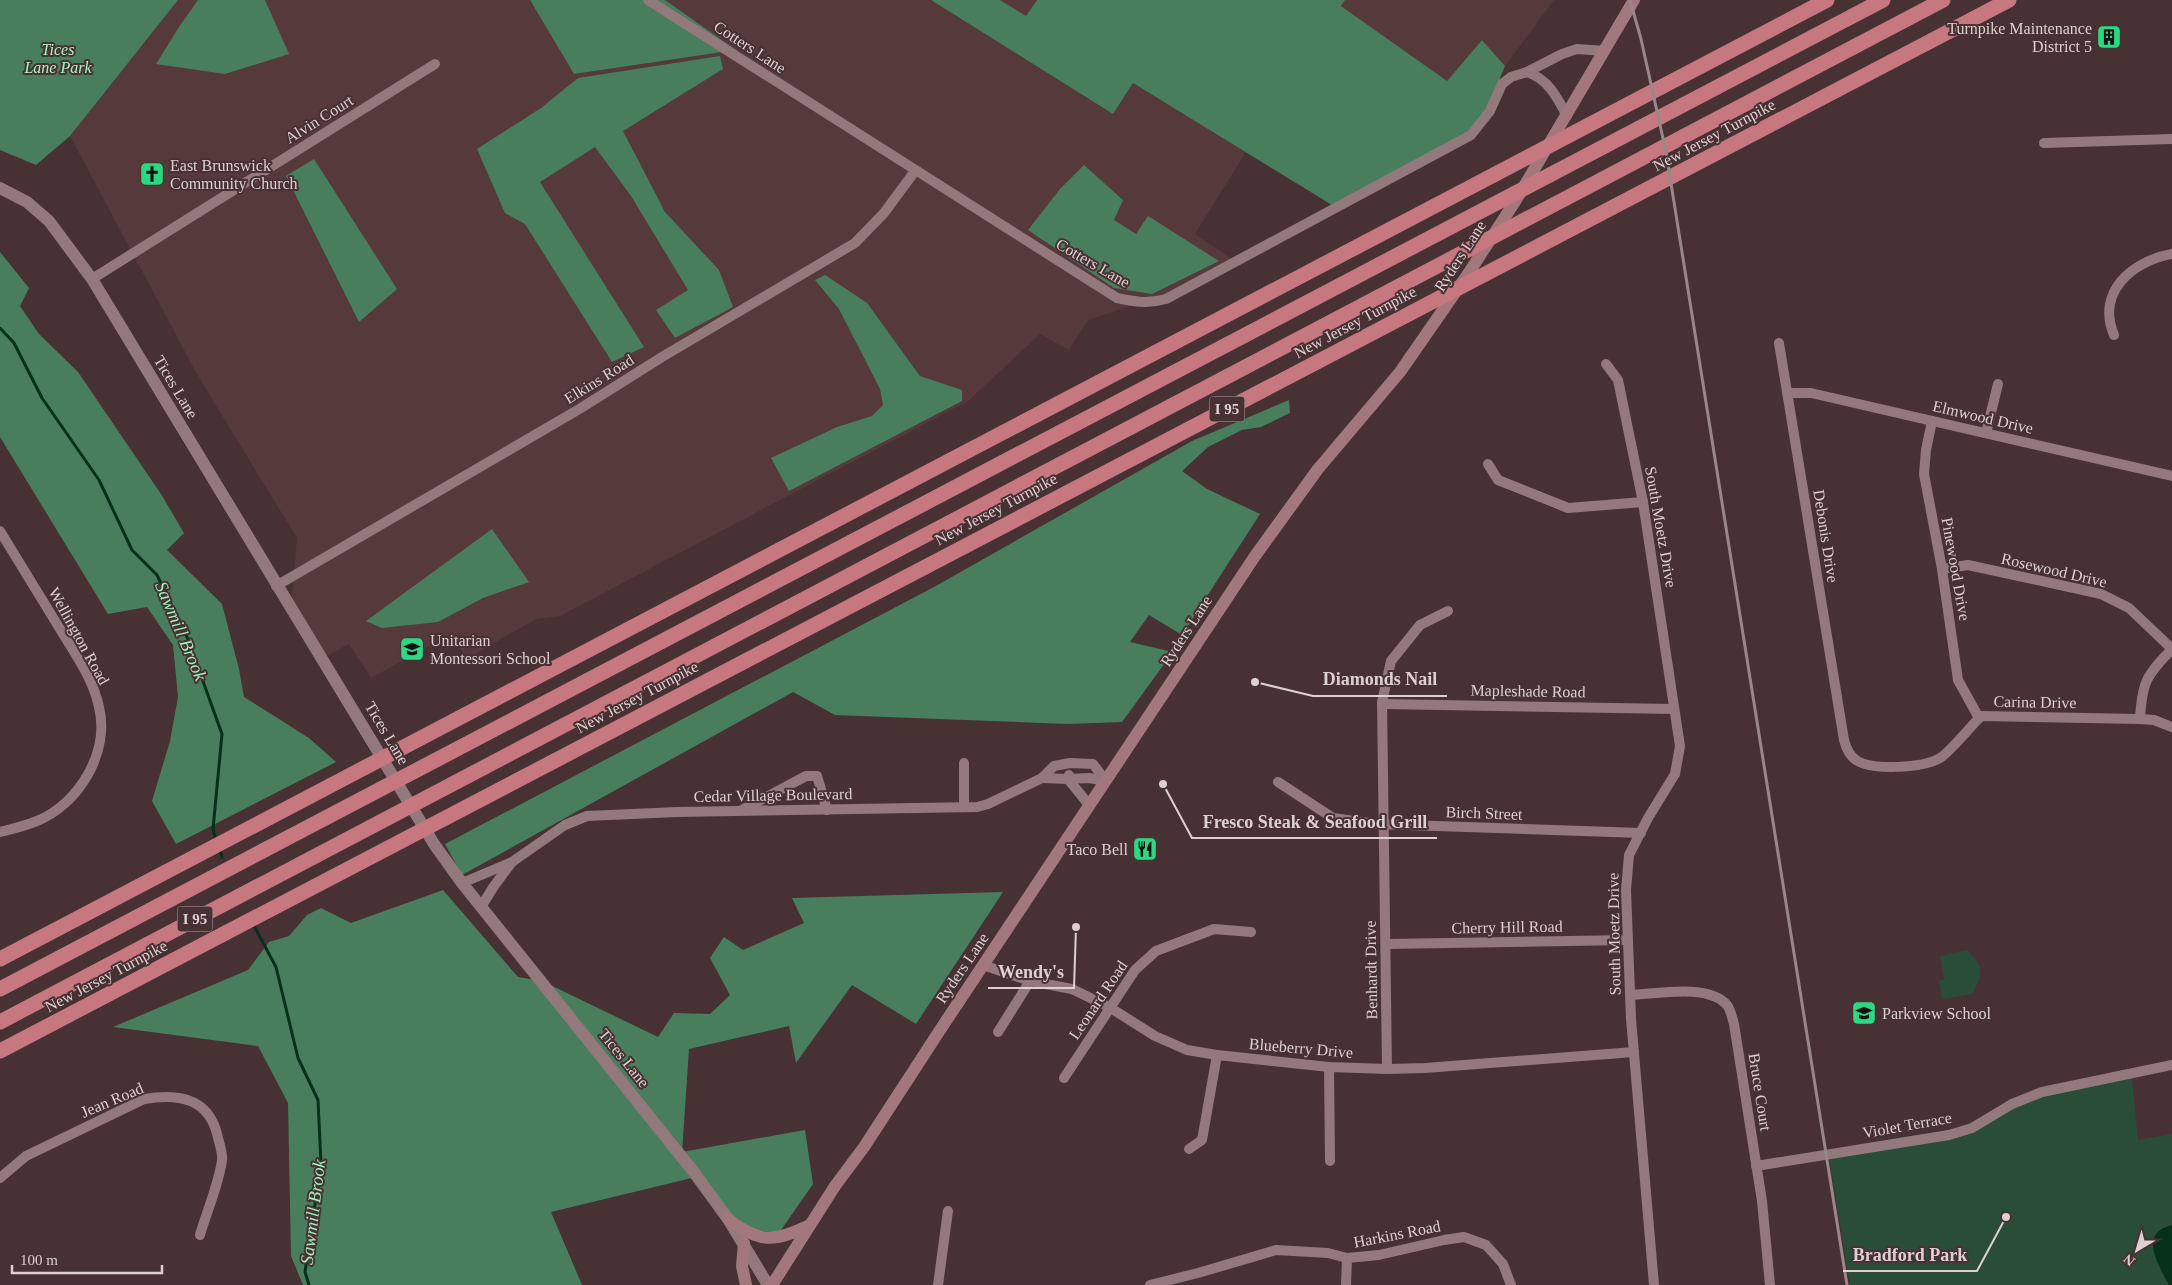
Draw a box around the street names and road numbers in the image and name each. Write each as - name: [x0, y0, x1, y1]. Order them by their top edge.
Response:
- street label: Cotters Lane: [711, 17, 789, 77]
- street label: Alvin Court: [282, 91, 357, 147]
- street label: New Jersey Turnpike: [1650, 96, 1779, 175]
- street label: Ryders Lane: [1431, 218, 1490, 295]
- street label: Cotters Lane: [1053, 235, 1133, 291]
- street label: New Jersey Turnpike: [1291, 283, 1420, 362]
- street label: Elkins Road: [561, 351, 637, 407]
- street label: Tices Lane: [151, 353, 201, 421]
- road number: I 95: [1210, 396, 1244, 422]
- street label: Elmwood Drive: [1931, 397, 2035, 437]
- street label: South Moetz Drive: [1642, 465, 1680, 589]
- street label: New Jersey Turnpike: [932, 470, 1061, 549]
- street label: Debonis Drive: [1810, 488, 1842, 584]
- street label: Pinewood Drive: [1939, 516, 1973, 622]
- street label: Rosewood Drive: [1999, 550, 2109, 590]
- street label: Wellington Road: [44, 584, 113, 688]
- street label: Ryders Lane: [1157, 593, 1216, 670]
- street label: New Jersey Turnpike: [573, 658, 702, 737]
- street label: Mapleshade Road: [1470, 681, 1586, 702]
- street label: Carina Drive: [1993, 693, 2077, 711]
- street label: Tices Lane: [362, 699, 412, 767]
- street label: Cedar Village Boulevard: [694, 785, 853, 806]
- street label: Birch Street: [1445, 803, 1523, 823]
- street label: South Moetz Drive: [1604, 873, 1624, 995]
- road number: I 95: [178, 906, 212, 932]
- street label: Cherry Hill Road: [1451, 918, 1563, 937]
- street label: Benhardt Drive: [1362, 920, 1380, 1020]
- street label: Ryders Lane: [932, 930, 992, 1007]
- street label: New Jersey Turnpike: [42, 937, 171, 1016]
- street label: Leonard Road: [1065, 957, 1131, 1043]
- street label: Tices Lane: [595, 1025, 653, 1091]
- street label: Blueberry Drive: [1248, 1035, 1354, 1062]
- street label: Bruce Court: [1745, 1052, 1775, 1133]
- street label: Jean Road: [78, 1079, 146, 1121]
- street label: Violet Terrace: [1861, 1109, 1953, 1141]
- street label: Harkins Road: [1352, 1217, 1442, 1251]

